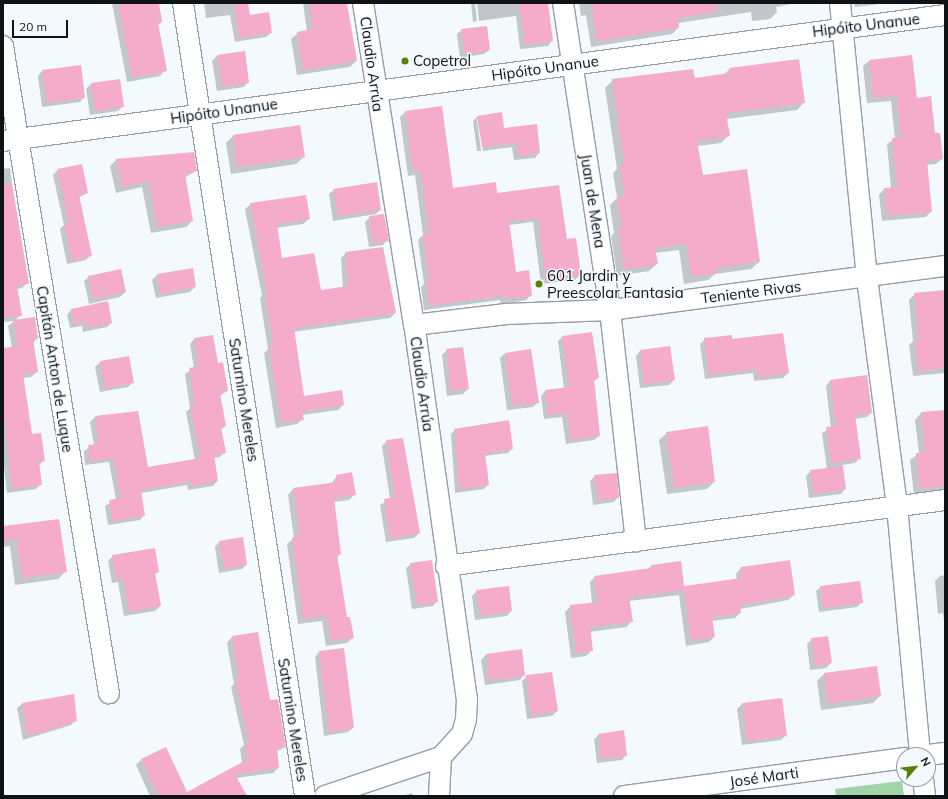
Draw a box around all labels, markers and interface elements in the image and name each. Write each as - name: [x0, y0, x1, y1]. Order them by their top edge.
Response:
- street label: Hipóito Unanue: [811, 9, 921, 41]
- scale bar: [14, 12, 70, 38]
- street label: Claudio Arrúa: [356, 15, 388, 113]
- text: 20 m: [19, 19, 47, 34]
- place label: Copetrol: [413, 52, 471, 70]
- street label: Hipóito Unanue: [490, 52, 600, 84]
- marker: Copetrol: [400, 56, 410, 66]
- street label: Hipóito Unanue: [169, 95, 279, 127]
- street label: Juan de Mena: [577, 153, 609, 249]
- place label: 601 Jardin y Preescolar Fantasia: [547, 266, 684, 301]
- street label: Teniente Rivas: [700, 277, 802, 307]
- marker: 601 Jardin y Preescolar Fantasia: [534, 279, 544, 289]
- street label: Capitán Anton de Luque: [33, 284, 77, 454]
- street label: Claudio Arrúa: [406, 335, 438, 433]
- street label: Saturnino Mereles: [225, 337, 263, 463]
- street label: Saturnino Mereles: [274, 657, 312, 783]
- north arrow: [896, 747, 936, 787]
- text: N: [918, 755, 934, 769]
- street label: José Marti: [728, 763, 800, 791]

